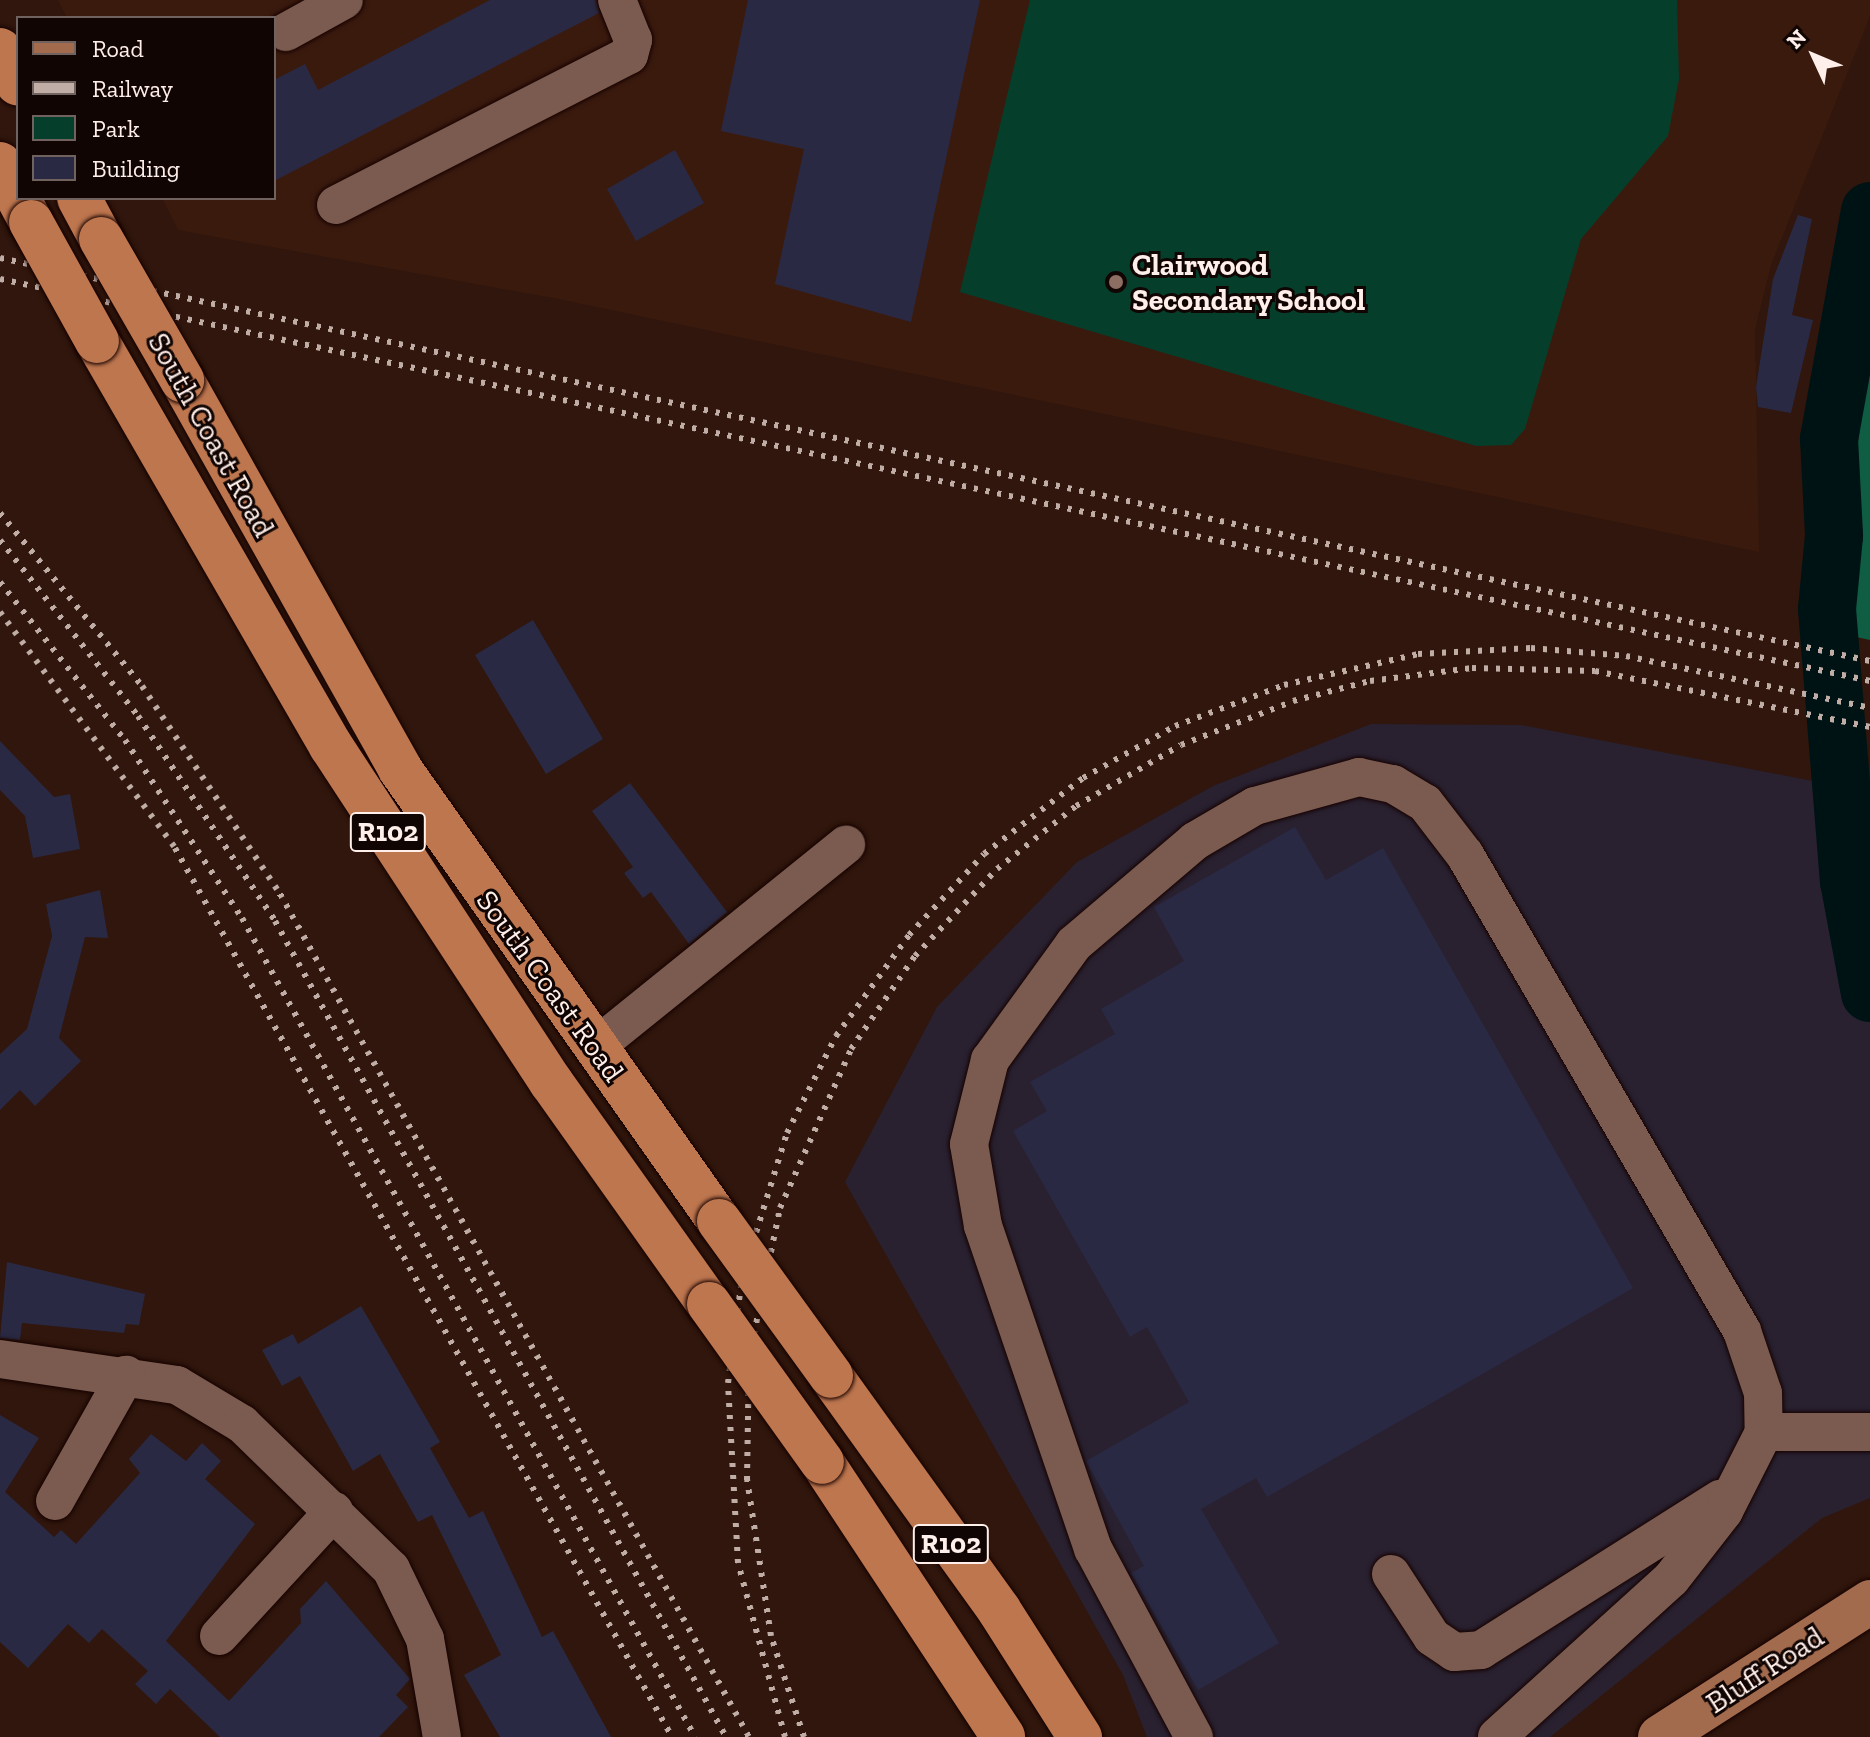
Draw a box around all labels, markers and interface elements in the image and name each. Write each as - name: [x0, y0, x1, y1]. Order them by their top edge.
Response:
- legend: [16, 16, 276, 200]
- north arrow: [1774, 16, 1854, 96]
- text: N: [1781, 24, 1812, 54]
- text: Road: [92, 34, 144, 63]
- text: Railway: [92, 74, 173, 103]
- text: Park: [92, 114, 140, 143]
- text: Building: [92, 154, 180, 183]
- place label: Clairwood Secondary School: [1132, 247, 1366, 318]
- marker: Clairwood Secondary School: [1107, 273, 1125, 291]
- street label: South Coast Road: [140, 327, 282, 543]
- road number: R102: [348, 808, 428, 856]
- street label: South Coast Road: [468, 883, 632, 1089]
- road number: R102: [911, 1520, 991, 1568]
- street label: Bluff Road: [1700, 1619, 1830, 1721]

